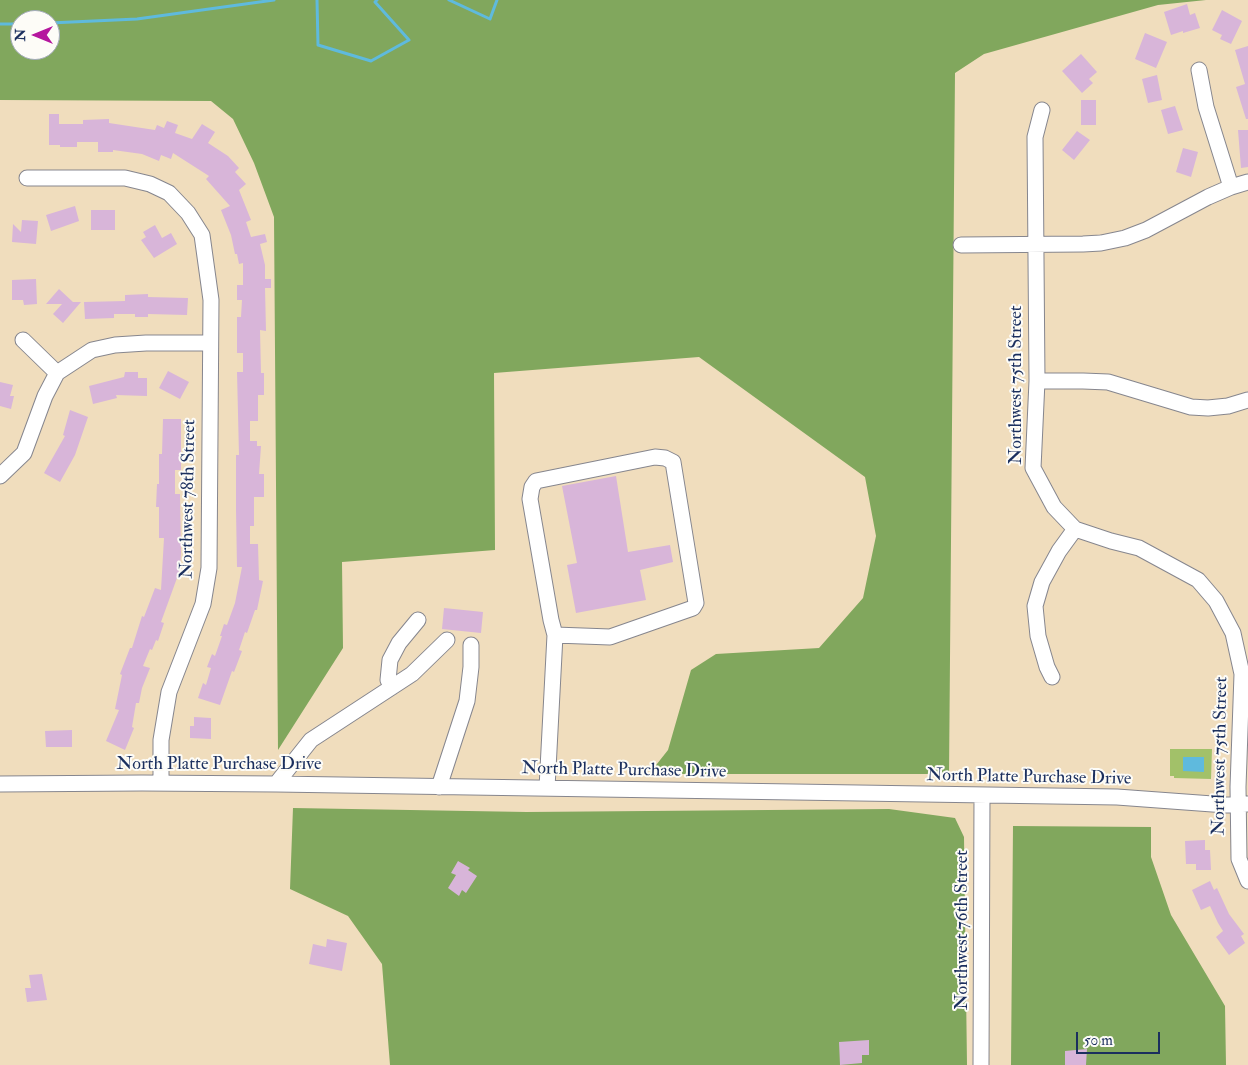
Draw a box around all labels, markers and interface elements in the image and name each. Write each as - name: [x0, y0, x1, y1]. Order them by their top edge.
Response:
- north arrow: [10, 10, 60, 60]
- text: N: [12, 29, 29, 41]
- street label: Northwest 75th Street: [1006, 305, 1028, 465]
- street label: Northwest 78th Street: [177, 419, 201, 579]
- street label: Northwest 75th Street: [1209, 676, 1233, 836]
- street label: North Platte Purchase Drive: [117, 754, 321, 776]
- street label: North Platte Purchase Drive: [521, 758, 727, 784]
- street label: North Platte Purchase Drive: [926, 765, 1132, 791]
- street label: Northwest 76th Street: [952, 850, 974, 1010]
- scale bar: [1078, 1022, 1162, 1054]
- text: 50 m: [1084, 1031, 1113, 1050]

